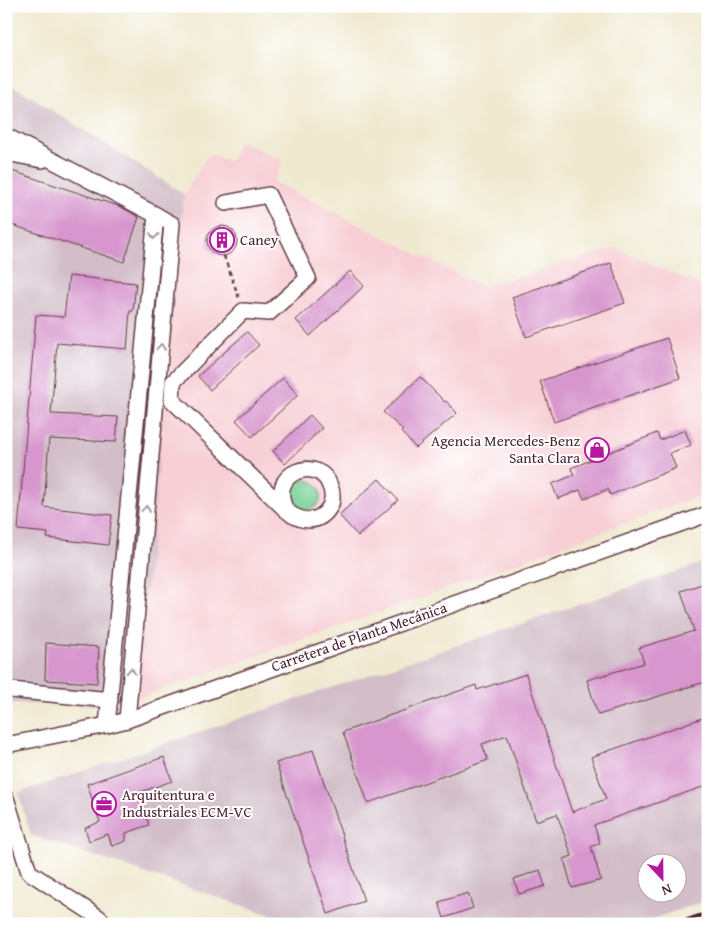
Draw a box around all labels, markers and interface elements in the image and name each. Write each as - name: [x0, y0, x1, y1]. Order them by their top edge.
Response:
- building icon: Caney: [209, 227, 235, 253]
- place label: Caney: [240, 229, 279, 250]
- one-way arrow: [149, 232, 160, 240]
- one-way arrow: [155, 343, 166, 351]
- place label: Agencia Mercedes-Benz Santa Clara: [431, 430, 580, 468]
- shop icon: Agencia Mercedes-Benz Santa Clara: [584, 437, 610, 463]
- one-way arrow: [140, 505, 151, 513]
- street label: Carretera de Planta Mecánica: [268, 597, 449, 676]
- one-way arrow: [125, 667, 136, 675]
- place label: Arquitentura e Industriales ECM-VC: [122, 784, 252, 822]
- office icon: Arquitentura e Industriales ECM-VC: [91, 791, 117, 817]
- north arrow: [636, 852, 686, 902]
- text: N: [658, 879, 675, 901]

